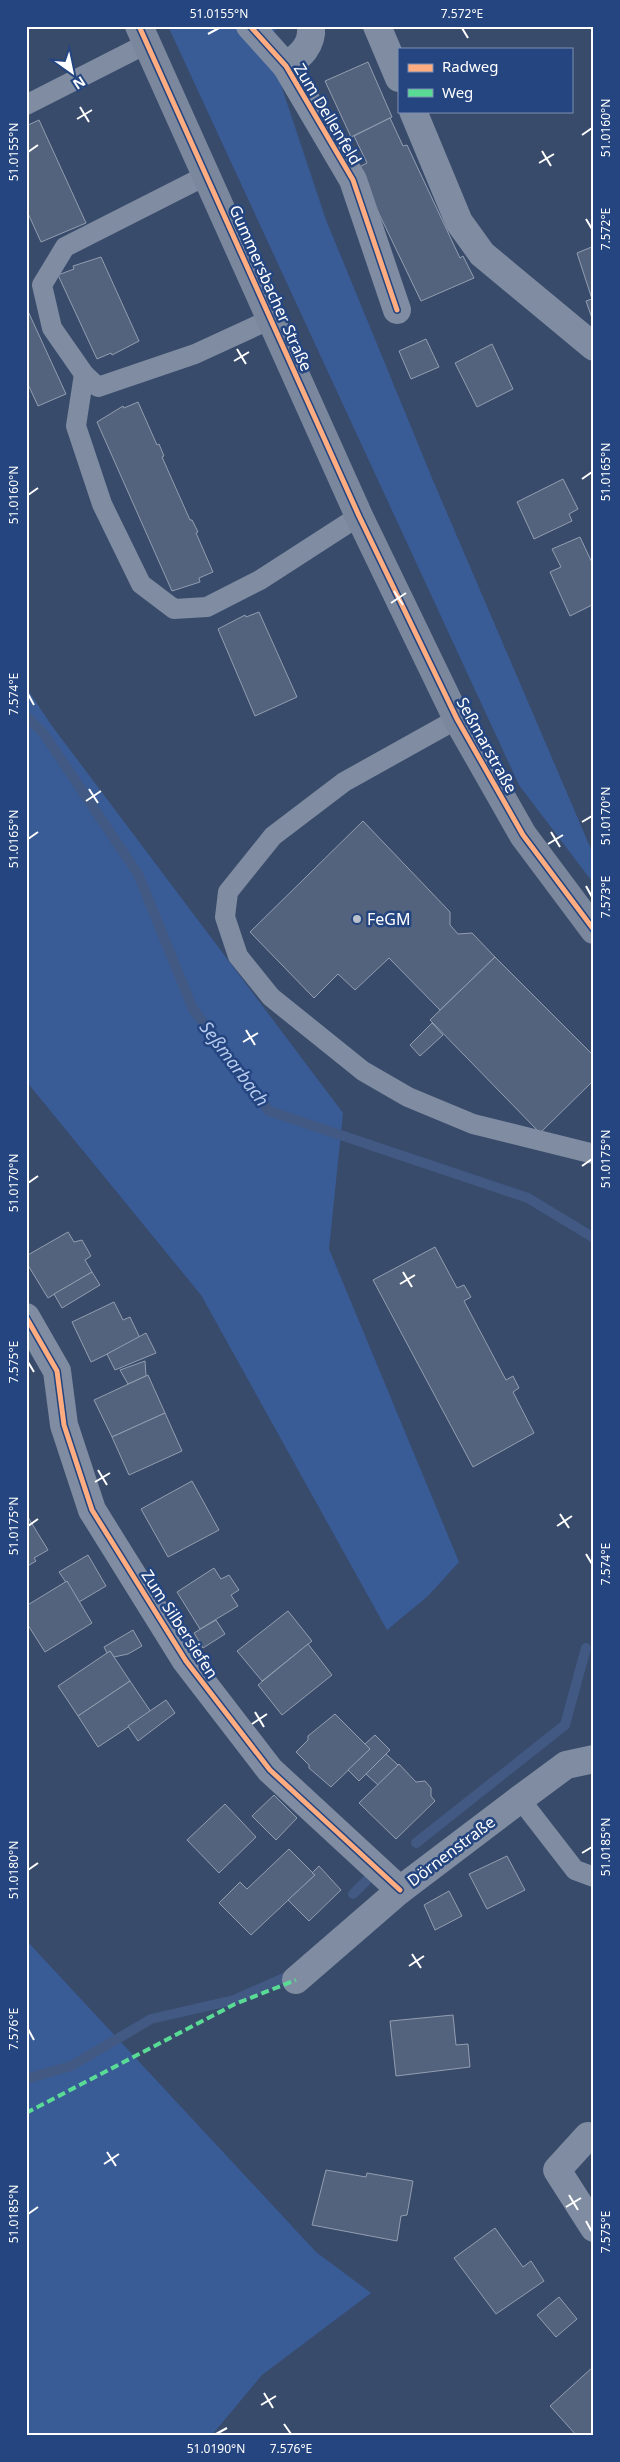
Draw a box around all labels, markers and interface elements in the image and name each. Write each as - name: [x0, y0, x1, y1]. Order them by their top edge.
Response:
- text: 51.0155°N: [190, 5, 248, 22]
- text: 7.572°E: [441, 5, 483, 22]
- north arrow: [48, 48, 98, 98]
- legend: [398, 48, 572, 112]
- text: Radweg: [442, 56, 498, 76]
- street label: Zum Dellenfeld: [289, 59, 367, 169]
- text: N: [69, 72, 89, 94]
- text: Weg: [442, 82, 473, 102]
- text: 51.0160°N: [597, 99, 614, 157]
- text: 51.0155°N: [5, 123, 22, 181]
- street label: Gummersbacher Straße: [224, 201, 318, 375]
- text: 7.572°E: [597, 208, 614, 250]
- text: 51.0165°N: [597, 443, 614, 501]
- text: 51.0160°N: [5, 466, 22, 524]
- text: 7.574°E: [5, 673, 22, 715]
- street label: Seßmarstraße: [452, 693, 522, 797]
- text: 51.0170°N: [597, 787, 614, 845]
- text: 51.0165°N: [5, 810, 22, 868]
- text: 7.573°E: [597, 876, 614, 918]
- place label: FeGM: [367, 908, 411, 930]
- marker: FeGM: [351, 913, 363, 925]
- water label: Seßmarbach: [195, 1016, 275, 1111]
- text: 51.0175°N: [597, 1130, 614, 1188]
- text: 51.0170°N: [5, 1154, 22, 1212]
- text: 7.575°E: [5, 1341, 22, 1383]
- text: 51.0175°N: [5, 1497, 22, 1555]
- text: 7.574°E: [597, 1543, 614, 1585]
- street label: Zum Silbersiefen: [136, 1565, 224, 1683]
- street label: Dörnenstraße: [403, 1811, 499, 1891]
- text: 51.0185°N: [597, 1818, 614, 1876]
- text: 51.0180°N: [5, 1841, 22, 1899]
- text: 7.576°E: [5, 2008, 22, 2050]
- text: 51.0185°N: [5, 2185, 22, 2243]
- text: 7.575°E: [597, 2211, 614, 2253]
- text: 51.0190°N: [187, 2440, 245, 2457]
- text: 7.576°E: [270, 2440, 312, 2457]

